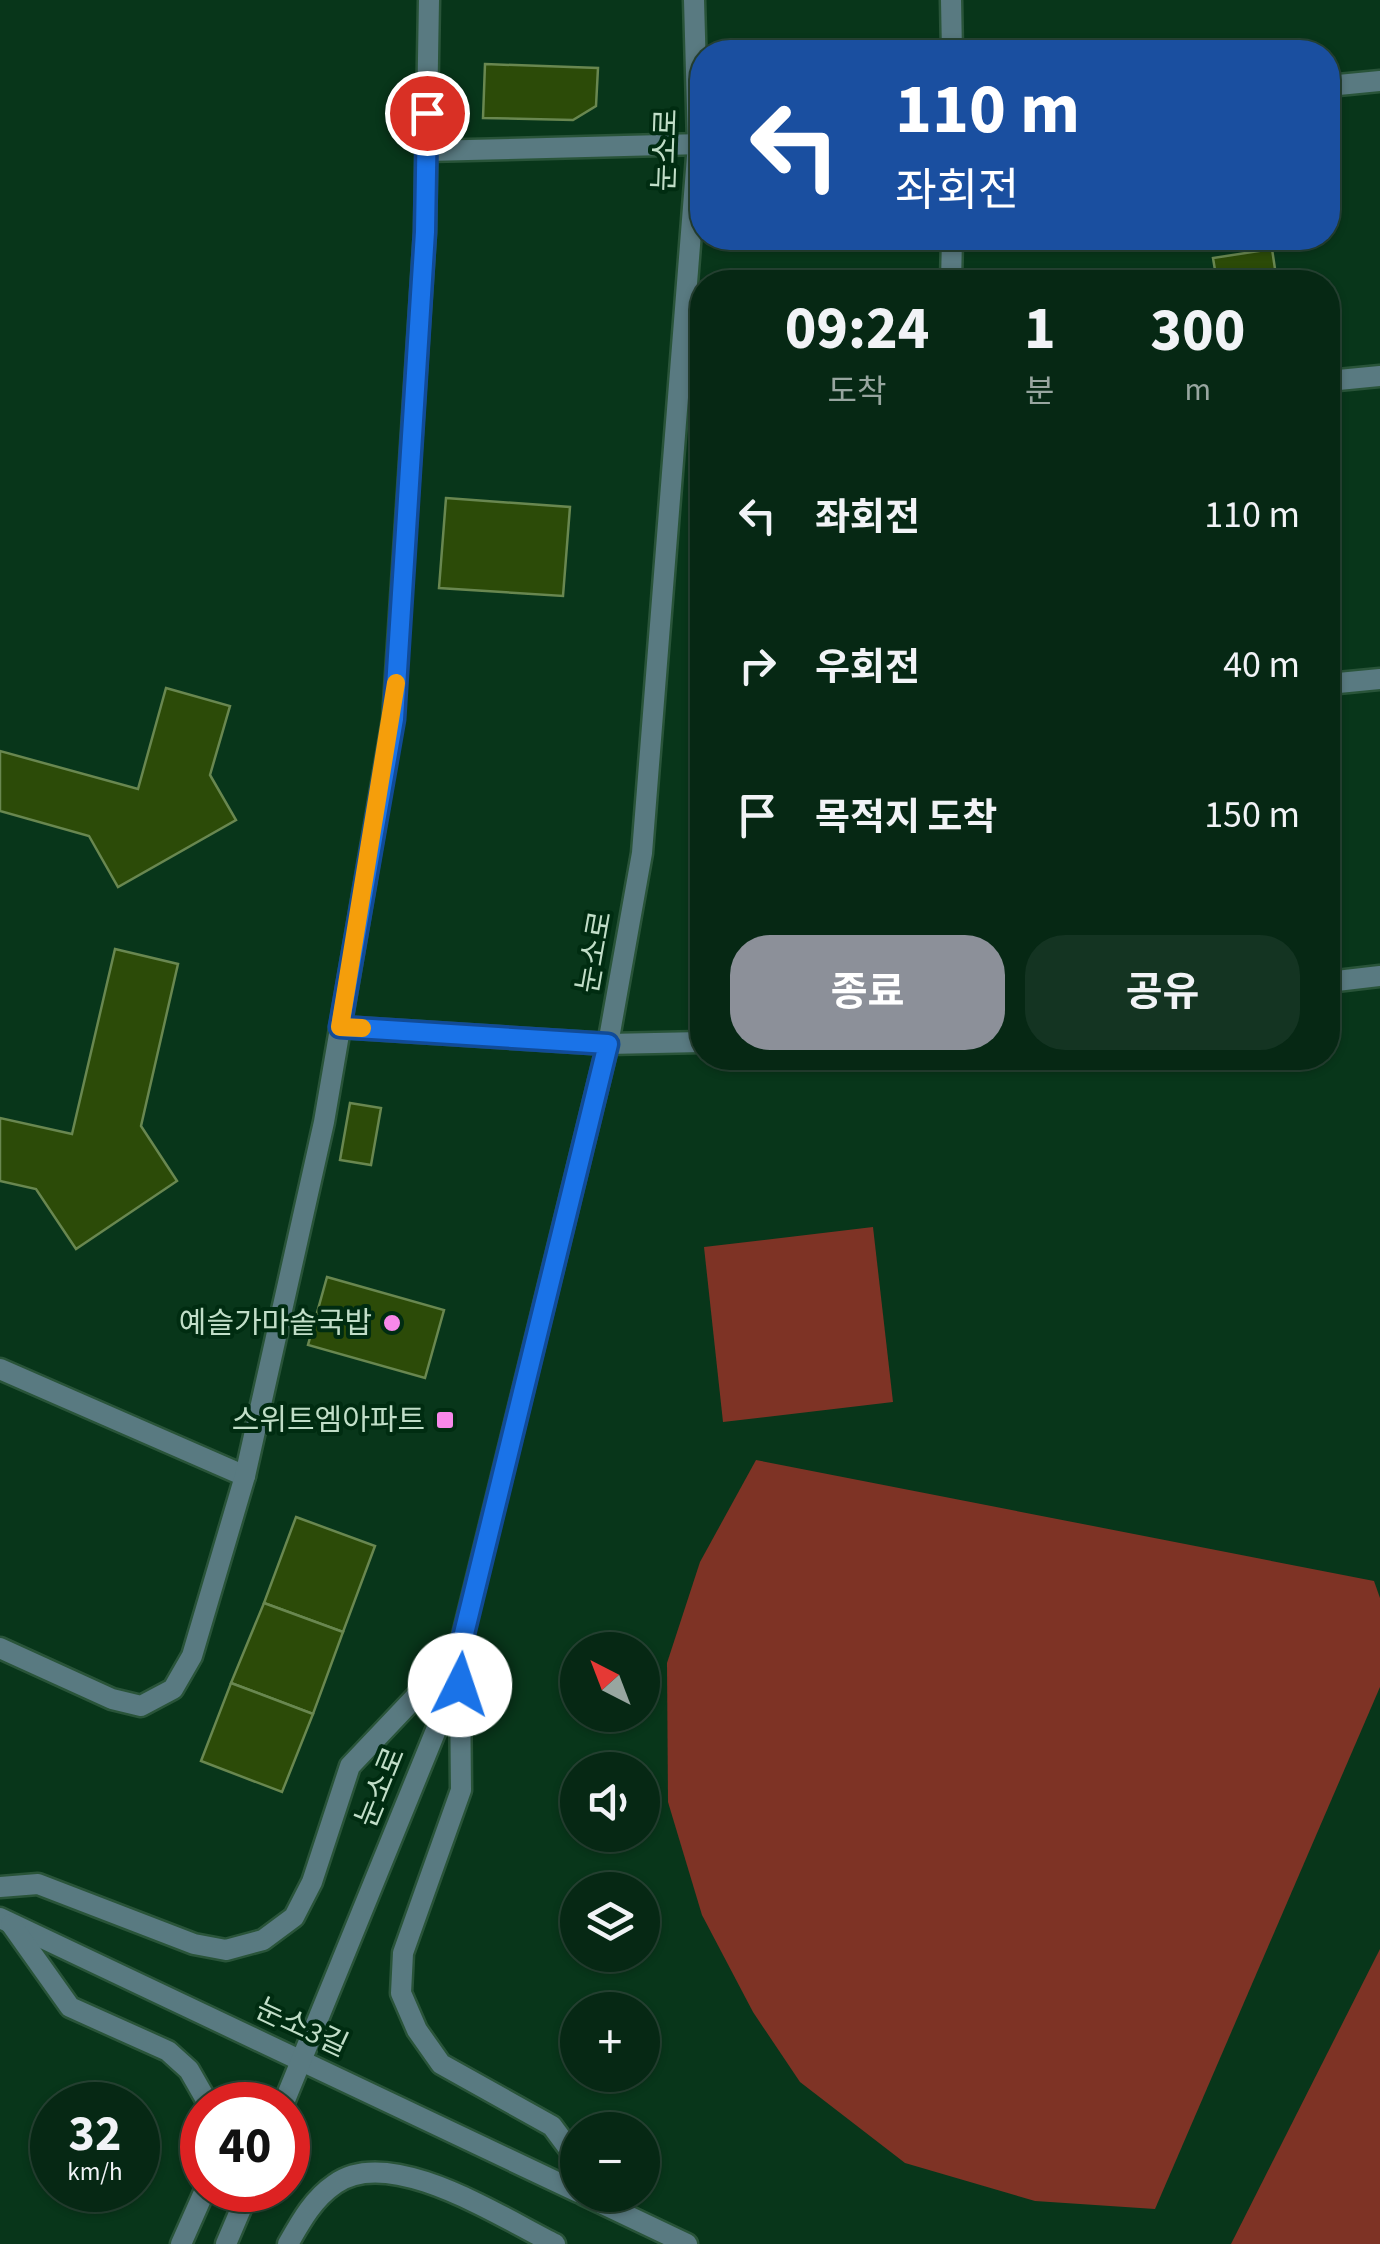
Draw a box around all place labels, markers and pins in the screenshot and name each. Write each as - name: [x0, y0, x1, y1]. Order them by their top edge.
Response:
- pin: [385, 71, 470, 156]
- place label: 예슬가마솥국밥: [179, 1302, 372, 1345]
- marker: 예슬가마솥국밥: [381, 1312, 403, 1334]
- place label: 스위트엠아파트: [232, 1399, 425, 1442]
- marker: 스위트엠아파트: [434, 1409, 456, 1431]

